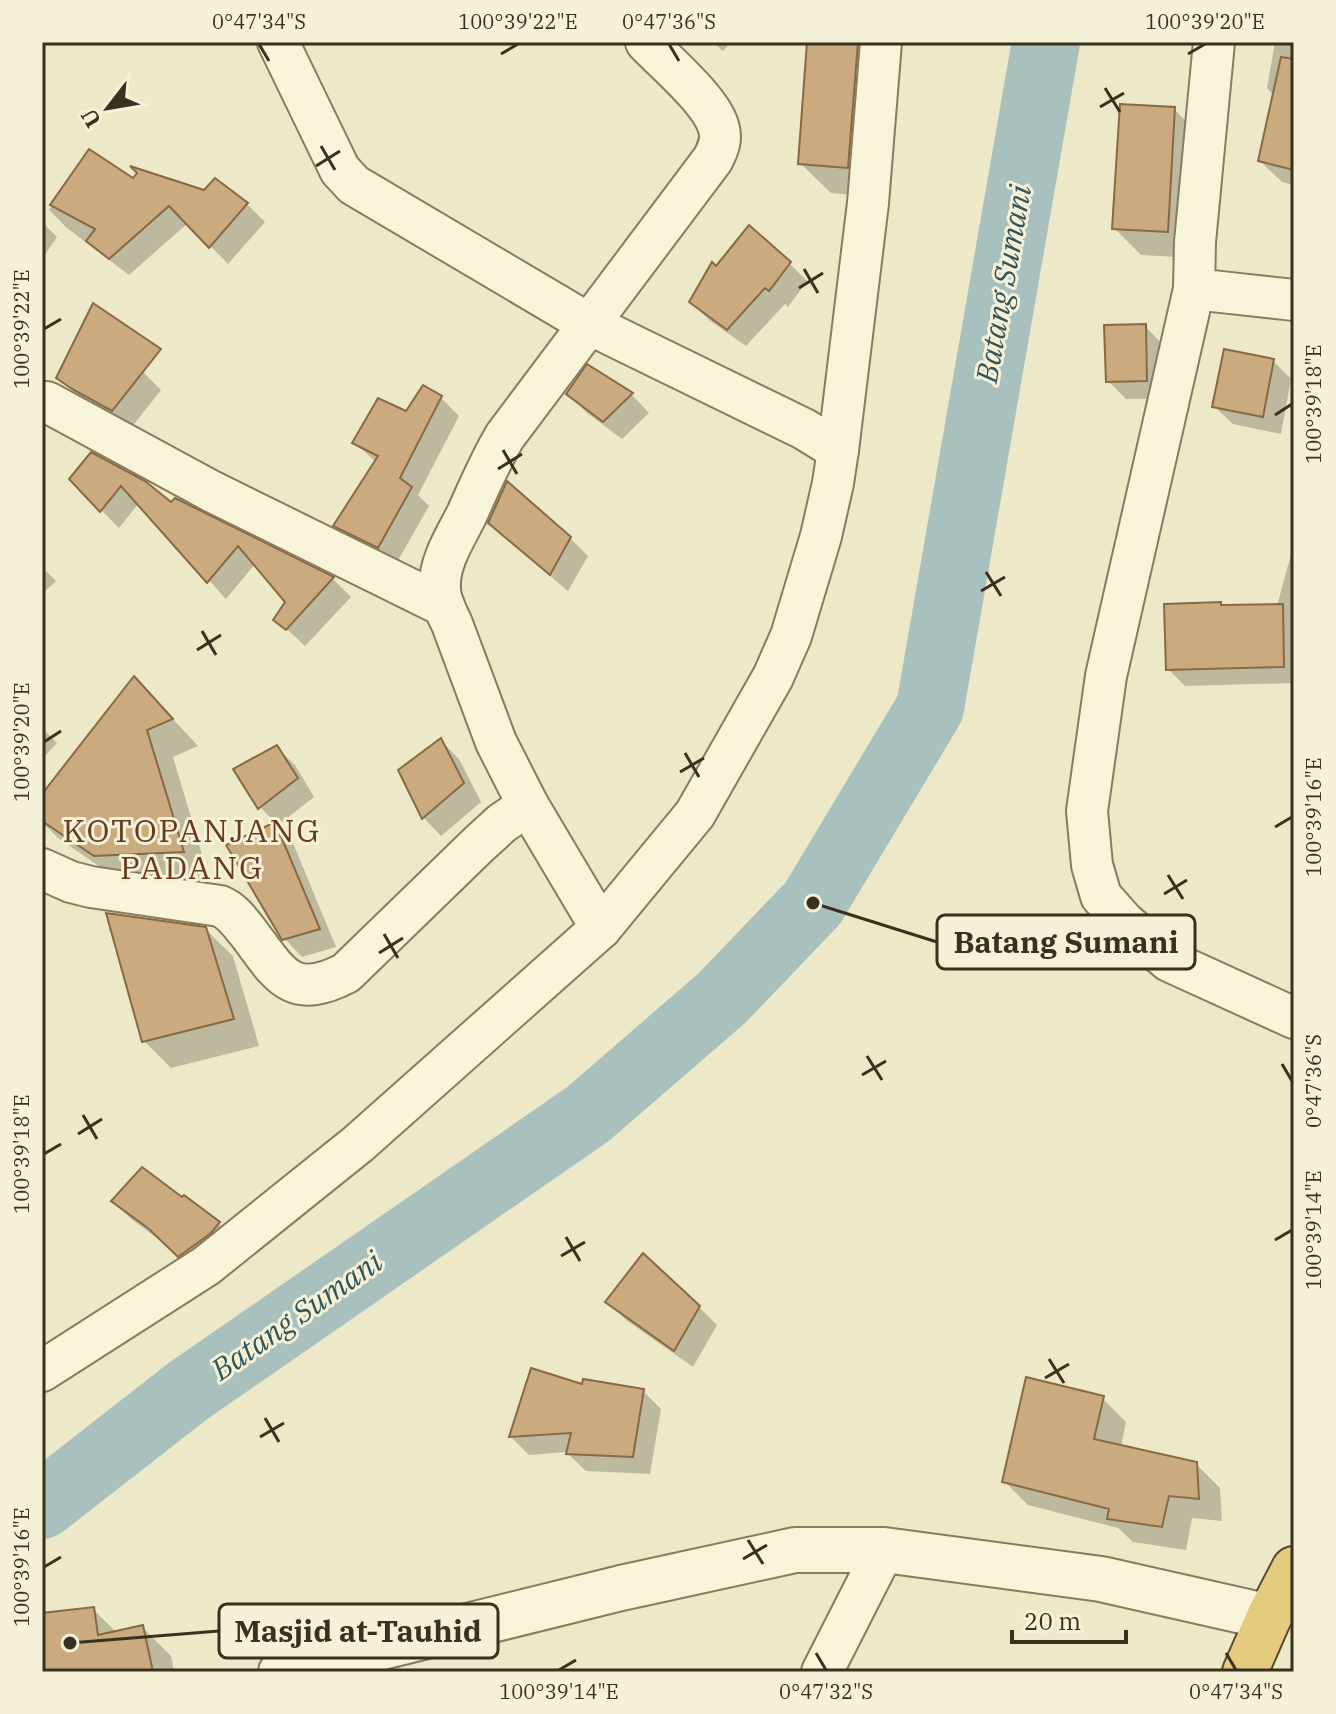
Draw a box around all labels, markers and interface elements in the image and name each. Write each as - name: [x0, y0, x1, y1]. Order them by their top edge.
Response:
- text: 0°47'34"S: [212, 8, 306, 35]
- text: 100°39'22"E: [458, 8, 578, 35]
- text: 0°47'36"S: [622, 8, 716, 35]
- text: 100°39'20"E: [1145, 8, 1265, 35]
- north arrow: [68, 68, 148, 148]
- text: U: [74, 104, 107, 133]
- water label: Batang Sumani: [966, 182, 1039, 387]
- text: 100°39'22"E: [8, 269, 35, 389]
- text: 100°39'18"E: [1300, 344, 1327, 464]
- text: 100°39'20"E: [8, 682, 35, 802]
- text: 100°39'16"E: [1300, 757, 1327, 877]
- district label: KOTOPANJANG PADANG: [63, 809, 321, 888]
- callout: Batang Sumani: [937, 915, 1195, 969]
- text: Batang Sumani: [953, 922, 1179, 961]
- text: 0°47'36"S: [1300, 1034, 1327, 1128]
- text: 100°39'18"E: [8, 1094, 35, 1214]
- text: 100°39'14"E: [1300, 1170, 1327, 1290]
- water label: Batang Sumani: [202, 1241, 389, 1389]
- text: 100°39'16"E: [8, 1507, 35, 1627]
- scale bar: [1012, 1594, 1126, 1644]
- callout: Masjid at-Tauhid: [219, 1604, 498, 1658]
- text: 20 m: [1024, 1605, 1081, 1637]
- text: Masjid at-Tauhid: [234, 1611, 482, 1650]
- text: 100°39'14"E: [499, 1678, 619, 1705]
- text: 0°47'32"S: [779, 1678, 873, 1705]
- text: 0°47'34"S: [1189, 1678, 1283, 1705]

